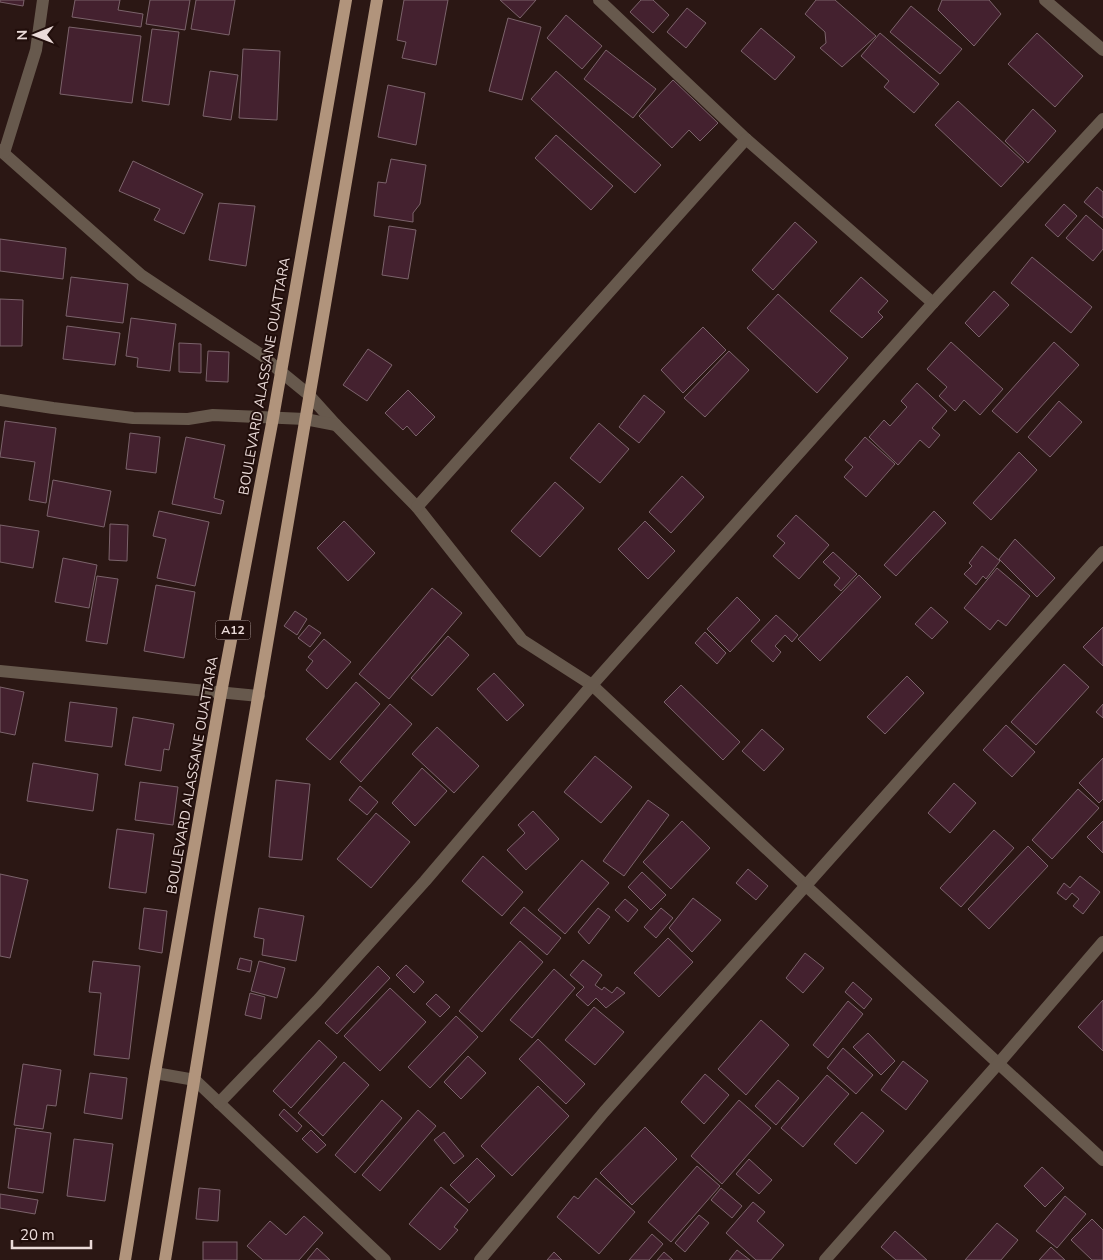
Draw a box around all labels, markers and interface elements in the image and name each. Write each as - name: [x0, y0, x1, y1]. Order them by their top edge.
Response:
- north arrow: [10, 10, 60, 60]
- text: N: [13, 30, 32, 41]
- street label: BOULEVARD ALASSANE OUATTARA: [234, 256, 295, 497]
- road number: A12: [216, 620, 250, 640]
- street label: BOULEVARD ALASSANE OUATTARA: [162, 655, 223, 896]
- scale bar: [12, 1218, 91, 1250]
- text: 20 m: [20, 1225, 55, 1245]

